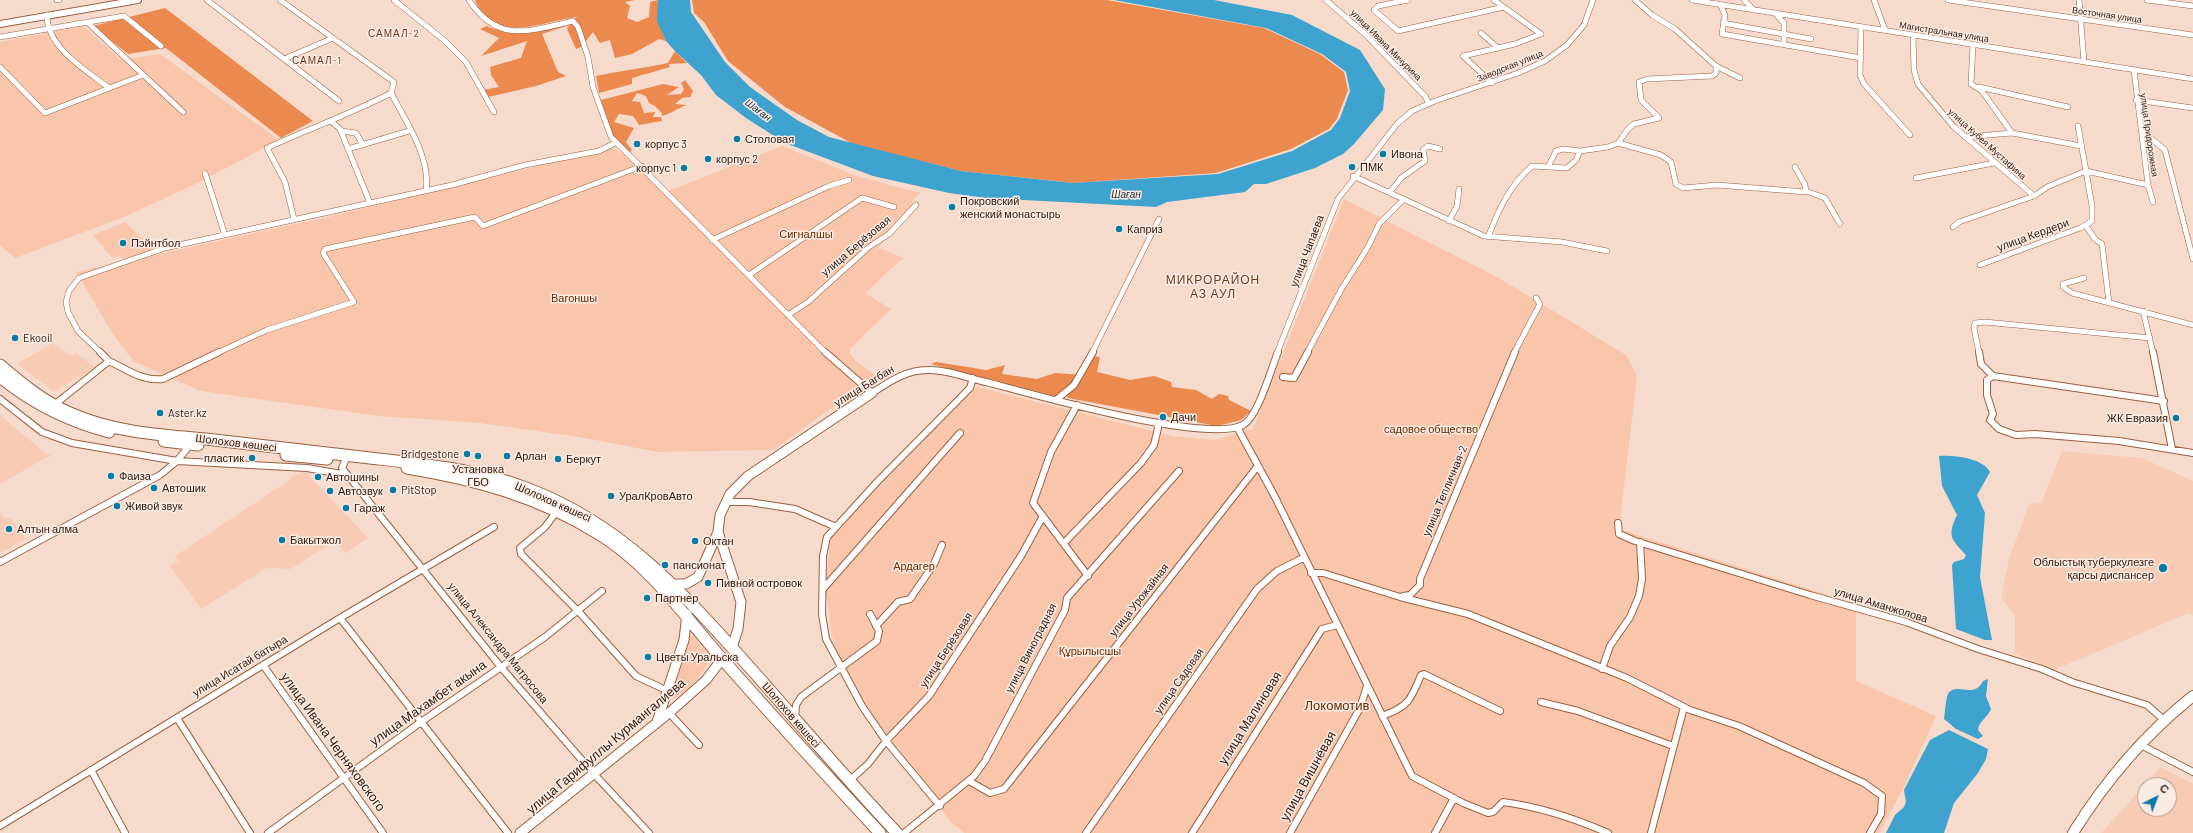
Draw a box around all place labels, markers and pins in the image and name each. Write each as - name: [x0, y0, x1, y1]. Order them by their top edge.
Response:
- place label: Столовая: [745, 132, 794, 146]
- marker: Столовая: [732, 134, 742, 144]
- place label: корпус 3: [645, 137, 687, 151]
- marker: корпус 3: [632, 139, 642, 149]
- place label: Ивона: [1391, 147, 1423, 161]
- marker: Ивона: [1378, 149, 1388, 159]
- place label: корпус 2: [716, 152, 758, 166]
- marker: корпус 2: [703, 154, 713, 164]
- place label: ПМК: [1360, 160, 1383, 174]
- place label: корпус 1: [636, 161, 676, 175]
- marker: ПМК: [1347, 162, 1357, 172]
- marker: корпус 1: [679, 163, 689, 173]
- place label: Покровский женский монастырь: [960, 194, 1061, 220]
- marker: Покровский женский монастырь: [947, 202, 957, 212]
- place label: Каприз: [1127, 222, 1163, 236]
- marker: Каприз: [1114, 224, 1124, 234]
- place label: Пэйнтбол: [131, 236, 180, 250]
- marker: Пэйнтбол: [118, 238, 128, 248]
- place label: Ekooil: [23, 331, 52, 345]
- marker: Ekooil: [10, 333, 20, 343]
- place label: Aster.kz: [168, 406, 207, 420]
- marker: Aster.kz: [155, 408, 165, 418]
- place label: Дачи: [1171, 410, 1196, 424]
- place label: ЖК Евразия: [2107, 411, 2168, 425]
- marker: Дачи: [1158, 412, 1168, 422]
- marker: ЖК Евразия: [2171, 413, 2181, 423]
- place label: Bridgestone: [401, 447, 459, 461]
- marker: Bridgestone: [462, 449, 472, 459]
- place label: Арлан: [515, 449, 547, 463]
- place label: пластик: [204, 451, 244, 465]
- marker: Установка ГБО: [473, 451, 483, 461]
- marker: Арлан: [502, 451, 512, 461]
- place label: Беркут: [566, 452, 601, 466]
- marker: пластик: [247, 453, 257, 463]
- marker: Беркут: [553, 454, 563, 464]
- place label: Установка ГБО: [452, 462, 504, 488]
- place label: Фаиза: [119, 469, 151, 483]
- place label: Автошины: [326, 470, 379, 484]
- marker: Фаиза: [106, 471, 116, 481]
- marker: Автошины: [313, 472, 323, 482]
- place label: Автошик: [162, 481, 206, 495]
- marker: Автошик: [149, 483, 159, 493]
- place label: PitStop: [401, 483, 437, 497]
- place label: Автозвук: [338, 484, 383, 498]
- marker: PitStop: [388, 485, 398, 495]
- marker: Автозвук: [325, 486, 335, 496]
- place label: УралКровАвто: [619, 489, 693, 503]
- marker: УралКровАвто: [606, 491, 616, 501]
- place label: Живой звук: [125, 499, 182, 513]
- marker: Живой звук: [112, 501, 122, 511]
- place label: Гараж: [354, 501, 385, 515]
- marker: Гараж: [341, 503, 351, 513]
- place label: Алтын алма: [17, 522, 78, 536]
- marker: Алтын алма: [4, 524, 14, 534]
- place label: Бакытжол: [290, 533, 341, 547]
- place label: Октан: [703, 534, 734, 548]
- marker: Бакытжол: [277, 535, 287, 545]
- marker: Октан: [690, 536, 700, 546]
- place label: Облыстық туберкулезге қарсы диспансер: [2033, 555, 2154, 581]
- place label: пансионат: [673, 558, 726, 572]
- marker: пансионат: [660, 560, 670, 570]
- marker: Облыстық туберкулезге қарсы диспансер: [2157, 562, 2169, 574]
- place label: Пивной островок: [716, 576, 802, 590]
- marker: Пивной островок: [703, 578, 713, 588]
- place label: Партнер: [655, 591, 698, 605]
- marker: Партнер: [642, 593, 652, 603]
- place label: Цветы Уральска: [656, 650, 738, 664]
- marker: Цветы Уральска: [643, 652, 653, 662]

